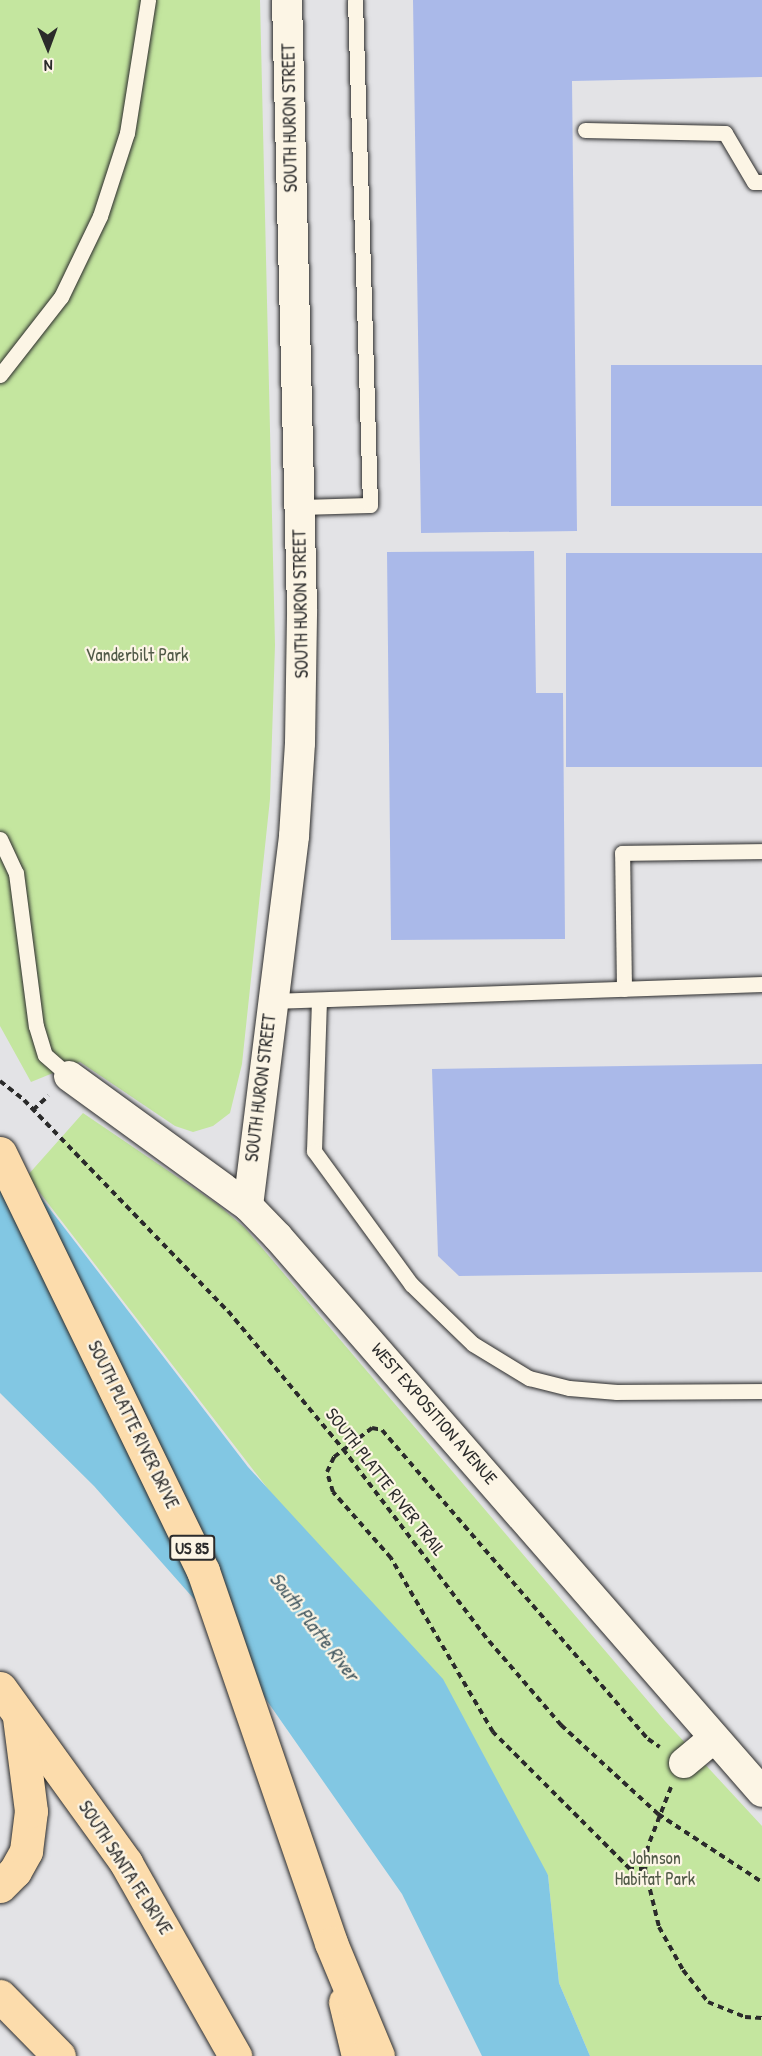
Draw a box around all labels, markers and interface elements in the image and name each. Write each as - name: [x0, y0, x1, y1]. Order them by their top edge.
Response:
- north arrow: [18, 18, 78, 78]
- street label: SOUTH HURON STREET: [278, 44, 302, 192]
- text: N: [44, 55, 53, 77]
- street label: SOUTH HURON STREET: [289, 530, 313, 678]
- park label: Vanderbilt Park: [85, 644, 189, 666]
- street label: SOUTH HURON STREET: [241, 1013, 281, 1163]
- street label: SOUTH PLATTE RIVER DRIVE: [83, 1338, 183, 1512]
- street label: WEST EXPOSITION AVENUE: [367, 1339, 501, 1489]
- street label: SOUTH PLATTE RIVER TRAIL: [321, 1404, 449, 1560]
- road number: US 85: [168, 1535, 216, 1561]
- water label: South Platte River: [265, 1567, 365, 1685]
- street label: SOUTH SANTA FE DRIVE: [74, 1797, 176, 1939]
- park label: Johnson Habitat Park: [615, 1848, 695, 1890]

